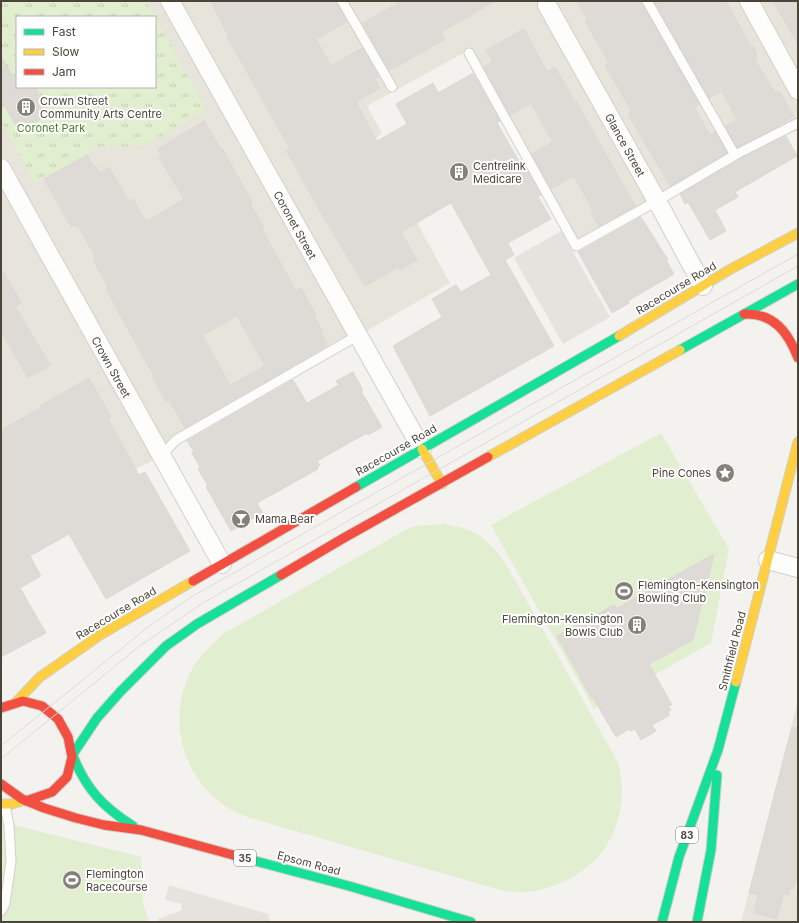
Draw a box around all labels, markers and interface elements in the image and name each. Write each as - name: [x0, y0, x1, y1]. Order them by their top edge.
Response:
- legend: [16, 16, 156, 88]
- text: Fast: [52, 24, 76, 39]
- text: Slow: [52, 44, 80, 59]
- text: Jam: [52, 64, 76, 79]
- place label: Crown Street Community Arts Centre: [40, 94, 162, 121]
- building icon: Crown Street Community Arts Centre: [15, 96, 37, 118]
- street label: Glance Street: [602, 111, 648, 180]
- park label: Coronet Park: [17, 121, 85, 135]
- place label: Centrelink Medicare: [473, 159, 526, 186]
- building icon: Centrelink Medicare: [448, 161, 470, 183]
- street label: Coronet Street: [270, 188, 320, 262]
- street label: Racecourse Road: [633, 258, 719, 318]
- street label: Crown Street: [88, 334, 134, 400]
- street label: Racecourse Road: [353, 421, 439, 479]
- place icon: Pine Cones: [714, 462, 736, 484]
- place label: Pine Cones: [652, 466, 711, 480]
- bar icon: Mama Bear: [230, 508, 252, 530]
- place label: Mama Bear: [255, 512, 314, 526]
- place label: Flemington-Kensington Bowling Club: [638, 578, 759, 605]
- sports icon: Flemington-Kensington Bowling Club: [613, 580, 635, 602]
- street label: Racecourse Road: [73, 583, 159, 643]
- street label: Smithfield Road: [715, 610, 749, 692]
- place label: Flemington-Kensington Bowls Club: [502, 612, 623, 639]
- building icon: Flemington-Kensington Bowls Club: [626, 614, 648, 636]
- road number: 83: [676, 827, 698, 843]
- street label: Epsom Road: [276, 848, 342, 878]
- road number: 35: [234, 850, 256, 866]
- place label: Flemington Racecourse: [86, 867, 148, 894]
- sports icon: Flemington Racecourse: [61, 869, 83, 891]

